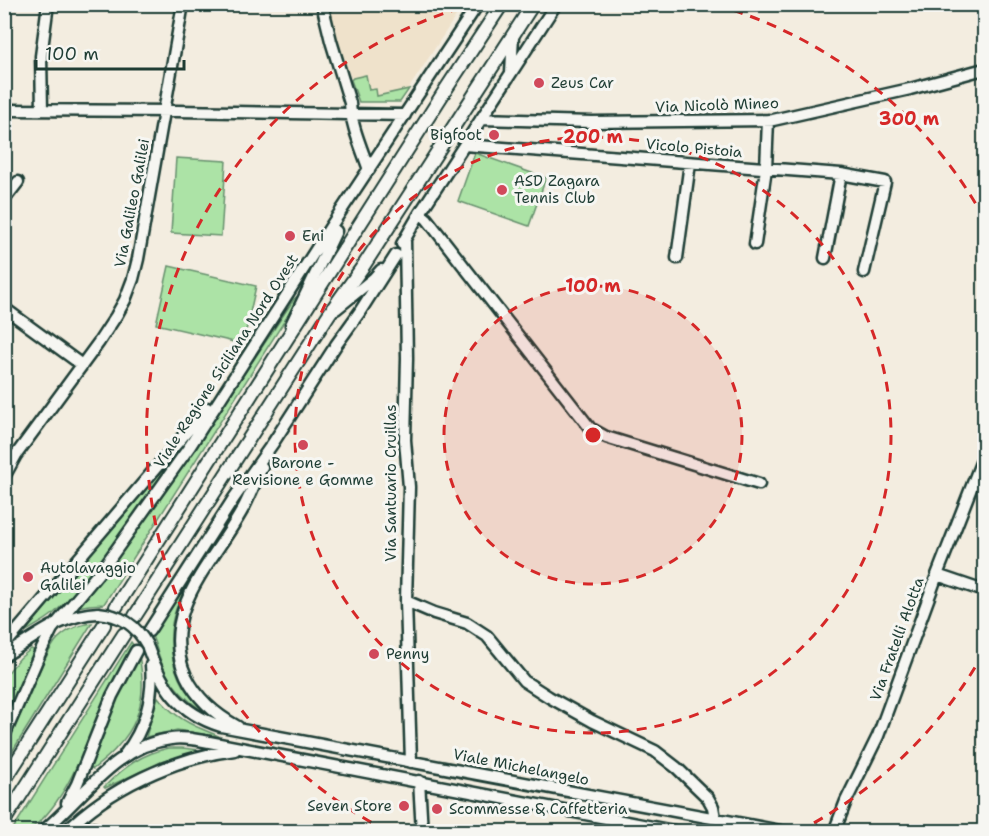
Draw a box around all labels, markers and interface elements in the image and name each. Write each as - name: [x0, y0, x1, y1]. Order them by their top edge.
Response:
- scale bar: [36, 33, 184, 71]
- text: 100 m: [45, 42, 99, 66]
- place label: Zeus Car: [551, 73, 614, 93]
- marker: Zeus Car: [532, 76, 546, 90]
- street label: Via Nicolò Mineo: [655, 93, 779, 117]
- text: 300 m: [879, 107, 940, 131]
- place label: Bigfoot: [430, 125, 482, 145]
- text: 200 m: [563, 125, 624, 149]
- marker: Bigfoot: [487, 128, 501, 142]
- street label: Vicolo Pistoia: [645, 134, 744, 162]
- street label: Via Galileo Galilei: [110, 137, 154, 269]
- place label: ASD Zagara Tennis Club: [514, 171, 600, 208]
- marker: ASD Zagara Tennis Club: [495, 183, 509, 197]
- place label: Eni: [302, 226, 324, 246]
- marker: Eni: [283, 229, 297, 243]
- street label: Viale Regione Siciliana Nord Ovest: [149, 250, 303, 472]
- text: 100 m: [565, 274, 621, 298]
- street label: Via Santuario Cruillas: [381, 404, 401, 562]
- centre of rings: [583, 425, 603, 445]
- marker: Barone - Revisione e Gomme: [296, 438, 310, 452]
- place label: Barone - Revisione e Gomme: [232, 453, 374, 490]
- place label: Autolavaggio Galilei: [40, 558, 136, 595]
- marker: Autolavaggio Galilei: [21, 570, 35, 584]
- street label: Via Fratelli Alotta: [865, 574, 929, 704]
- place label: Penny: [386, 644, 429, 664]
- marker: Penny: [367, 647, 381, 661]
- street label: Viale Michelangelo: [451, 744, 591, 790]
- place label: Seven Store: [307, 796, 392, 816]
- marker: Seven Store: [397, 799, 411, 813]
- place label: Scommesse & Caffetteria: [449, 799, 628, 819]
- marker: Scommesse & Caffetteria: [430, 802, 444, 816]

